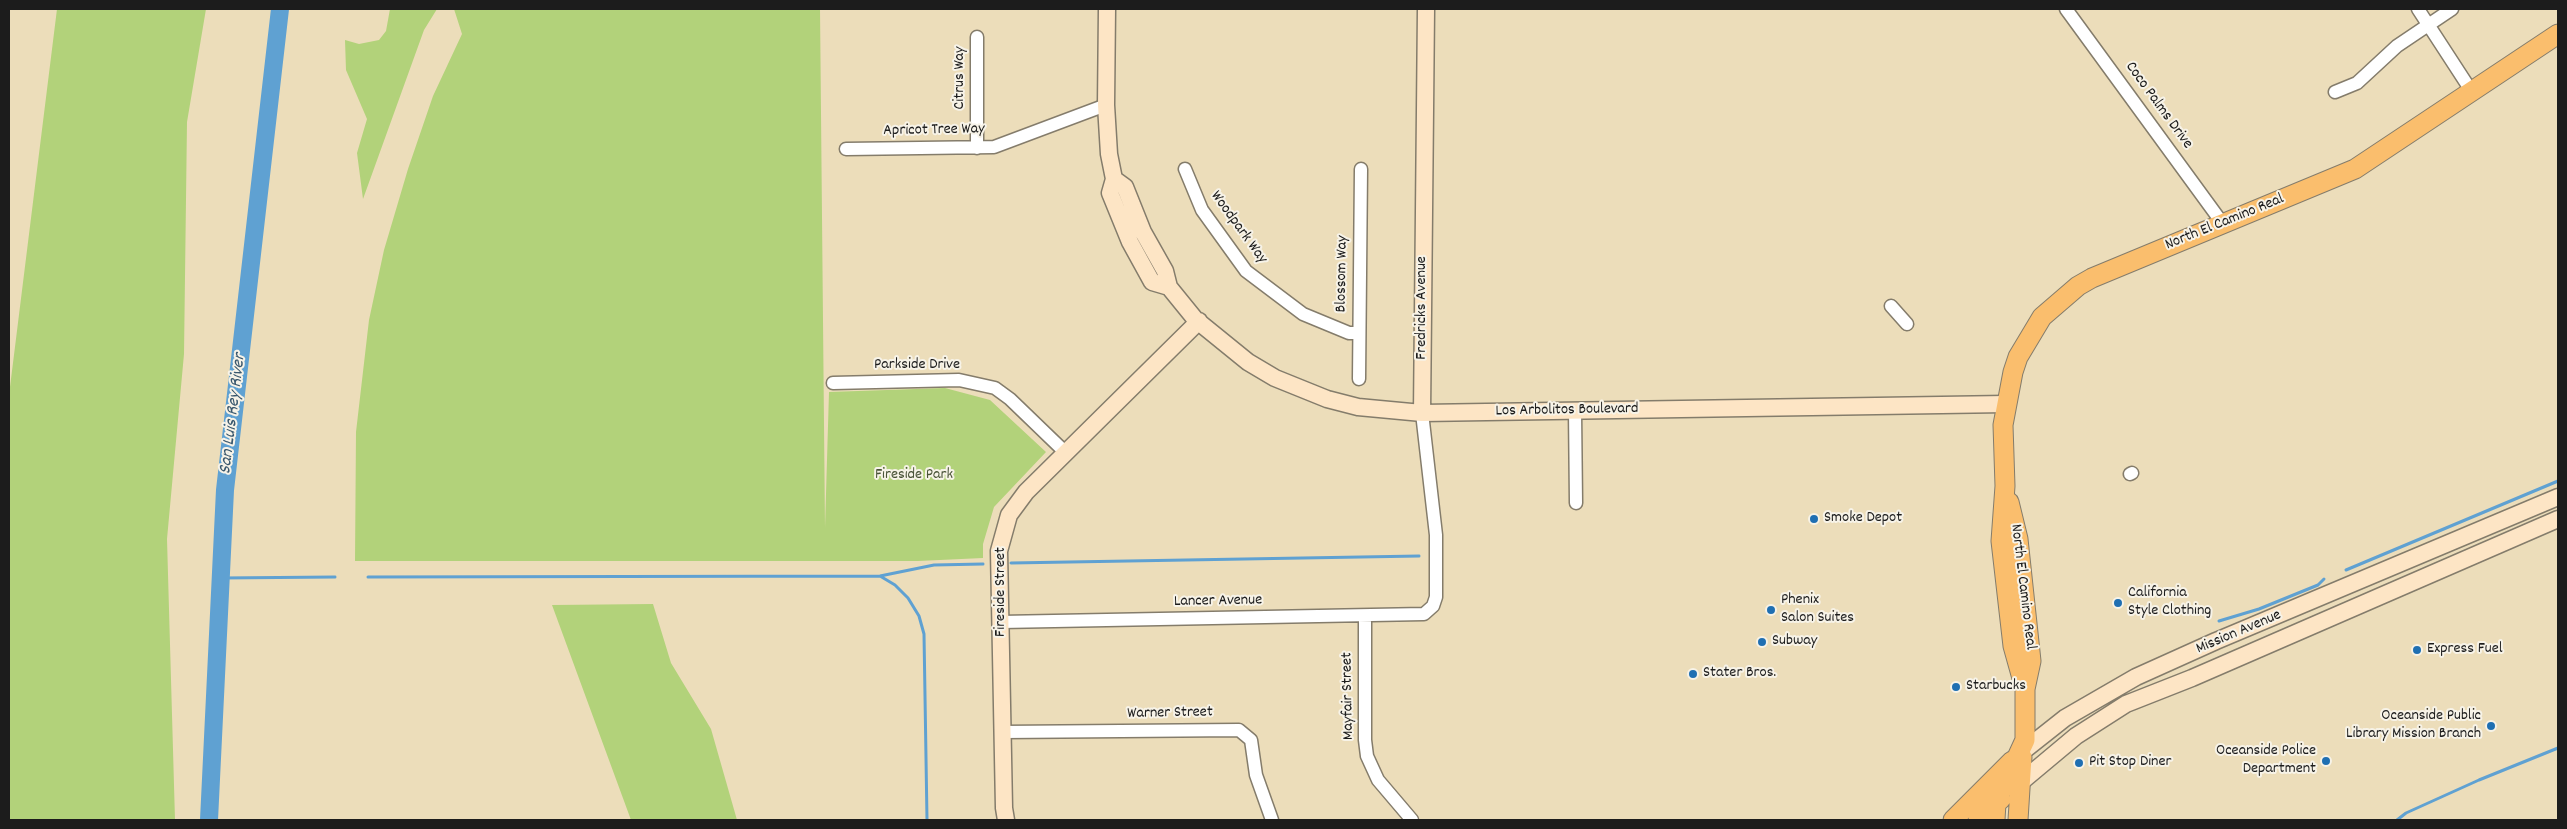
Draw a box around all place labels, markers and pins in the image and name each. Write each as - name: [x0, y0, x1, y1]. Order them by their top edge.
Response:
- place label: Smoke Depot: [1824, 509, 1902, 529]
- marker: Smoke Depot: [1808, 513, 1820, 525]
- place label: California Style Clothing: [2128, 584, 2211, 622]
- place label: Phenix Salon Suites: [1781, 591, 1854, 629]
- marker: California Style Clothing: [2112, 597, 2124, 609]
- marker: Phenix Salon Suites: [1765, 604, 1777, 616]
- place label: Subway: [1772, 632, 1817, 652]
- marker: Subway: [1756, 636, 1768, 648]
- place label: Express Fuel: [2427, 640, 2503, 660]
- marker: Express Fuel: [2411, 644, 2423, 656]
- place label: Stater Bros.: [1703, 664, 1776, 684]
- marker: Stater Bros.: [1687, 668, 1699, 680]
- place label: Starbucks: [1966, 677, 2026, 697]
- marker: Starbucks: [1950, 681, 1962, 693]
- place label: Oceanside Public Library Mission Branch: [2346, 707, 2481, 745]
- marker: Oceanside Public Library Mission Branch: [2485, 720, 2497, 732]
- place label: Oceanside Police Department: [2216, 742, 2316, 780]
- place label: Pit Stop Diner: [2089, 753, 2171, 773]
- marker: Oceanside Police Department: [2320, 755, 2332, 767]
- marker: Pit Stop Diner: [2073, 757, 2085, 769]

